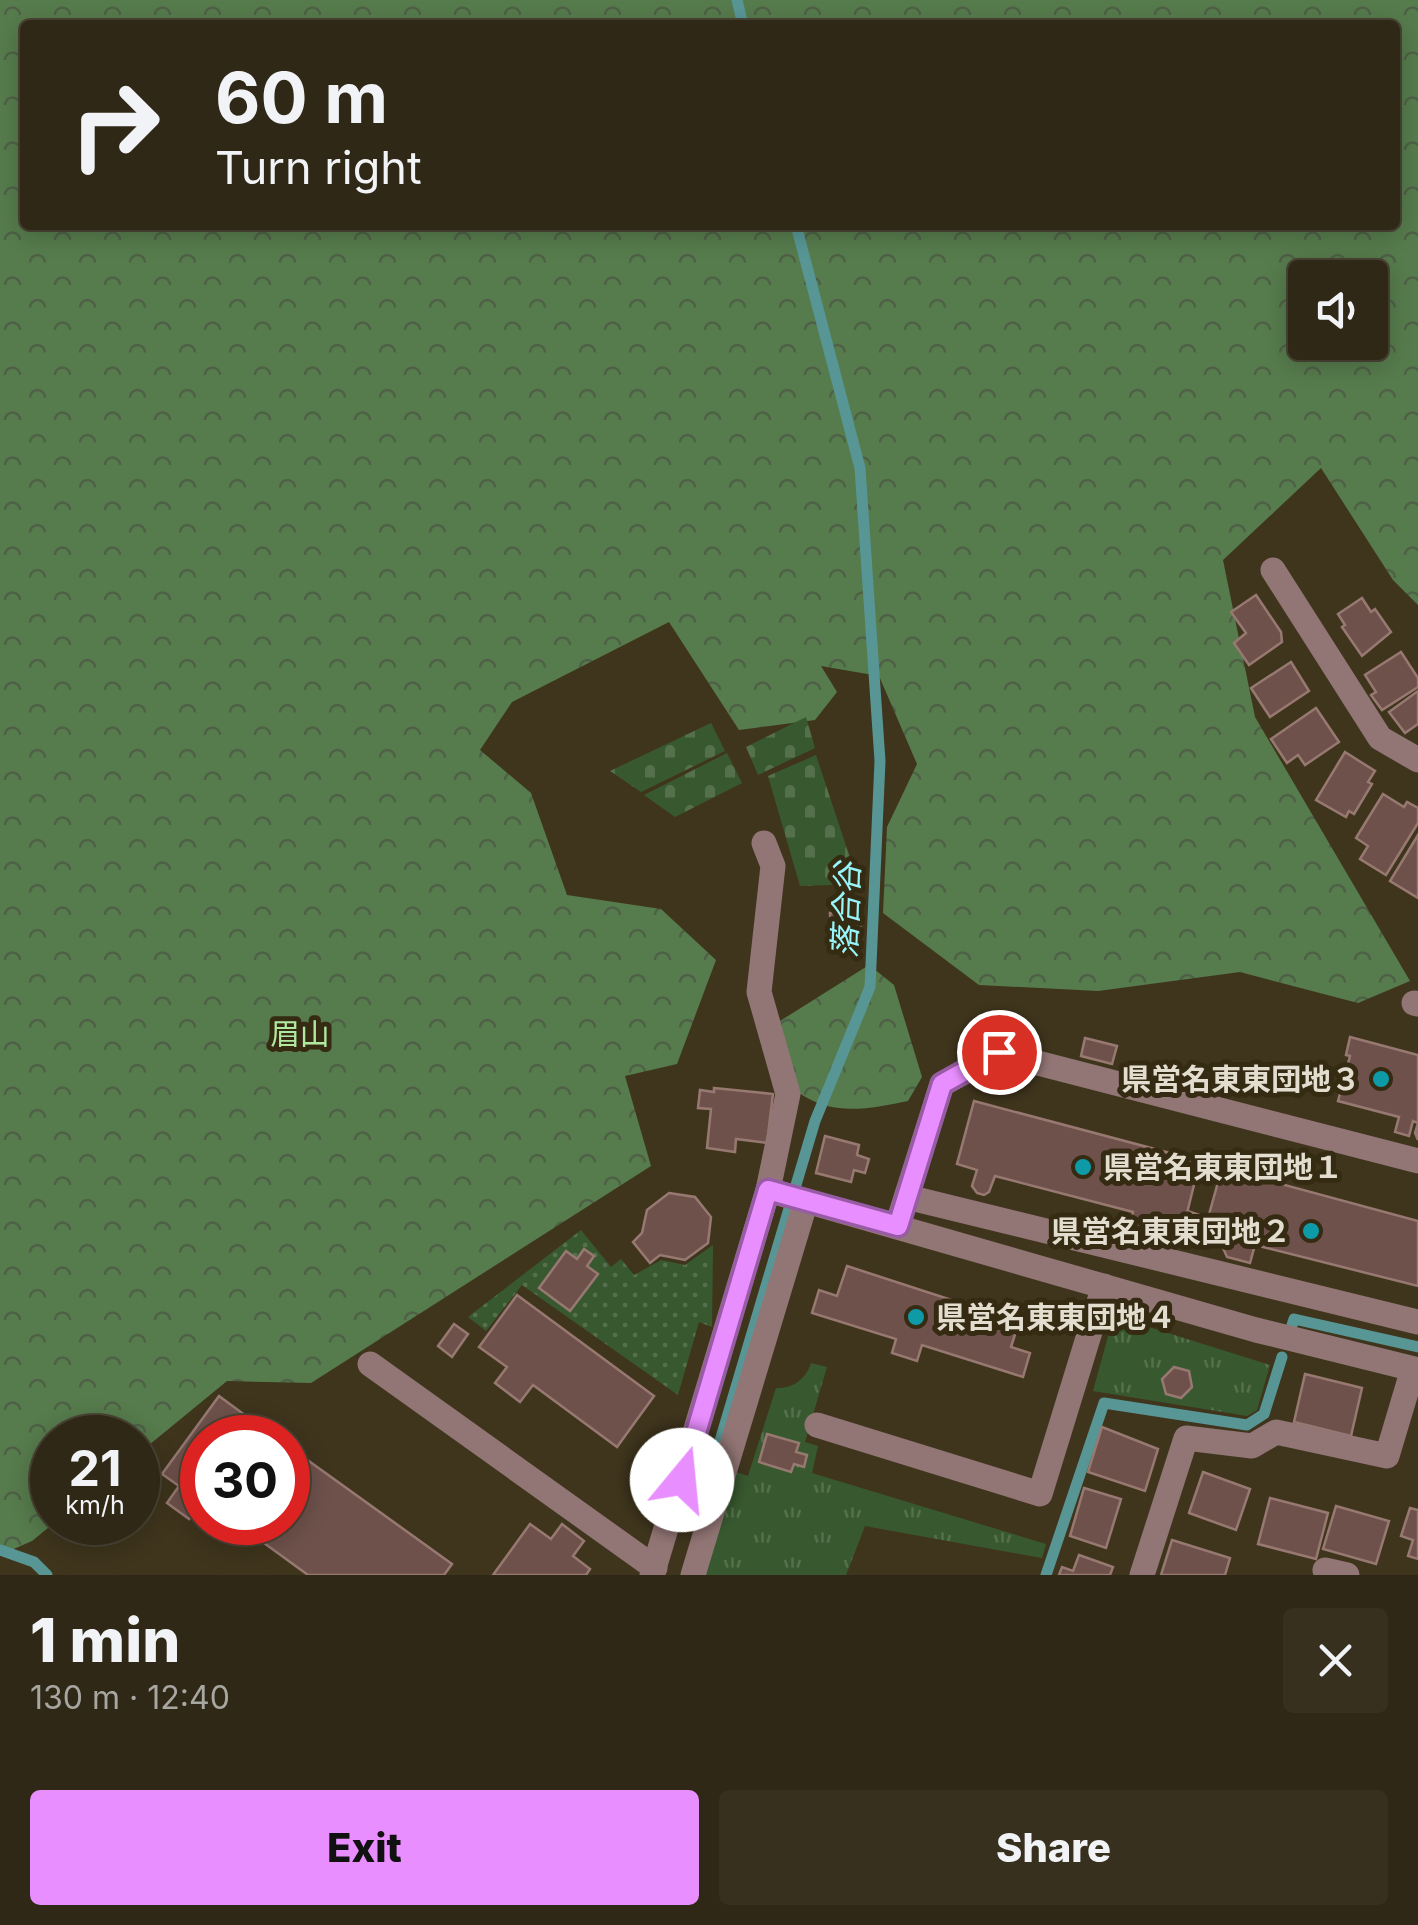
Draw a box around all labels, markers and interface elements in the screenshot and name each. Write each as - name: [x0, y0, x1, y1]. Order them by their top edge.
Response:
- text: 60 m: [215, 55, 388, 140]
- icon: right: [50, 60, 180, 190]
- text: Turn right: [215, 140, 422, 195]
- map controls: [1288, 260, 1388, 360]
- button: sound: [1288, 260, 1388, 360]
- water label: 落合谷: [825, 858, 867, 959]
- pin: [957, 1010, 1042, 1095]
- park label: 眉山: [270, 1016, 330, 1052]
- icon: arrive: [972, 1025, 1027, 1080]
- place label: 県営名東東団地３: [1121, 1061, 1361, 1097]
- marker: 県営名東東団地３: [1370, 1068, 1392, 1090]
- place label: 県営名東東団地１: [1103, 1149, 1343, 1185]
- marker: 県営名東東団地１: [1072, 1156, 1094, 1178]
- place label: 県営名東東団地２: [1051, 1213, 1291, 1249]
- marker: 県営名東東団地２: [1300, 1220, 1322, 1242]
- place label: 県営名東東団地４: [936, 1299, 1176, 1335]
- marker: 県営名東東団地４: [905, 1306, 927, 1328]
- speed limit sign: 30: [180, 1415, 310, 1545]
- position arrow: [630, 1428, 734, 1532]
- text: 21: [68, 1438, 122, 1498]
- text: km/h: [65, 1490, 125, 1520]
- text: 1 min: [30, 1604, 180, 1676]
- button: close: [1283, 1608, 1388, 1713]
- text: 130 m · 12:40: [30, 1678, 230, 1717]
- button: Exit: [30, 1790, 699, 1905]
- button: Share: [719, 1790, 1388, 1905]

